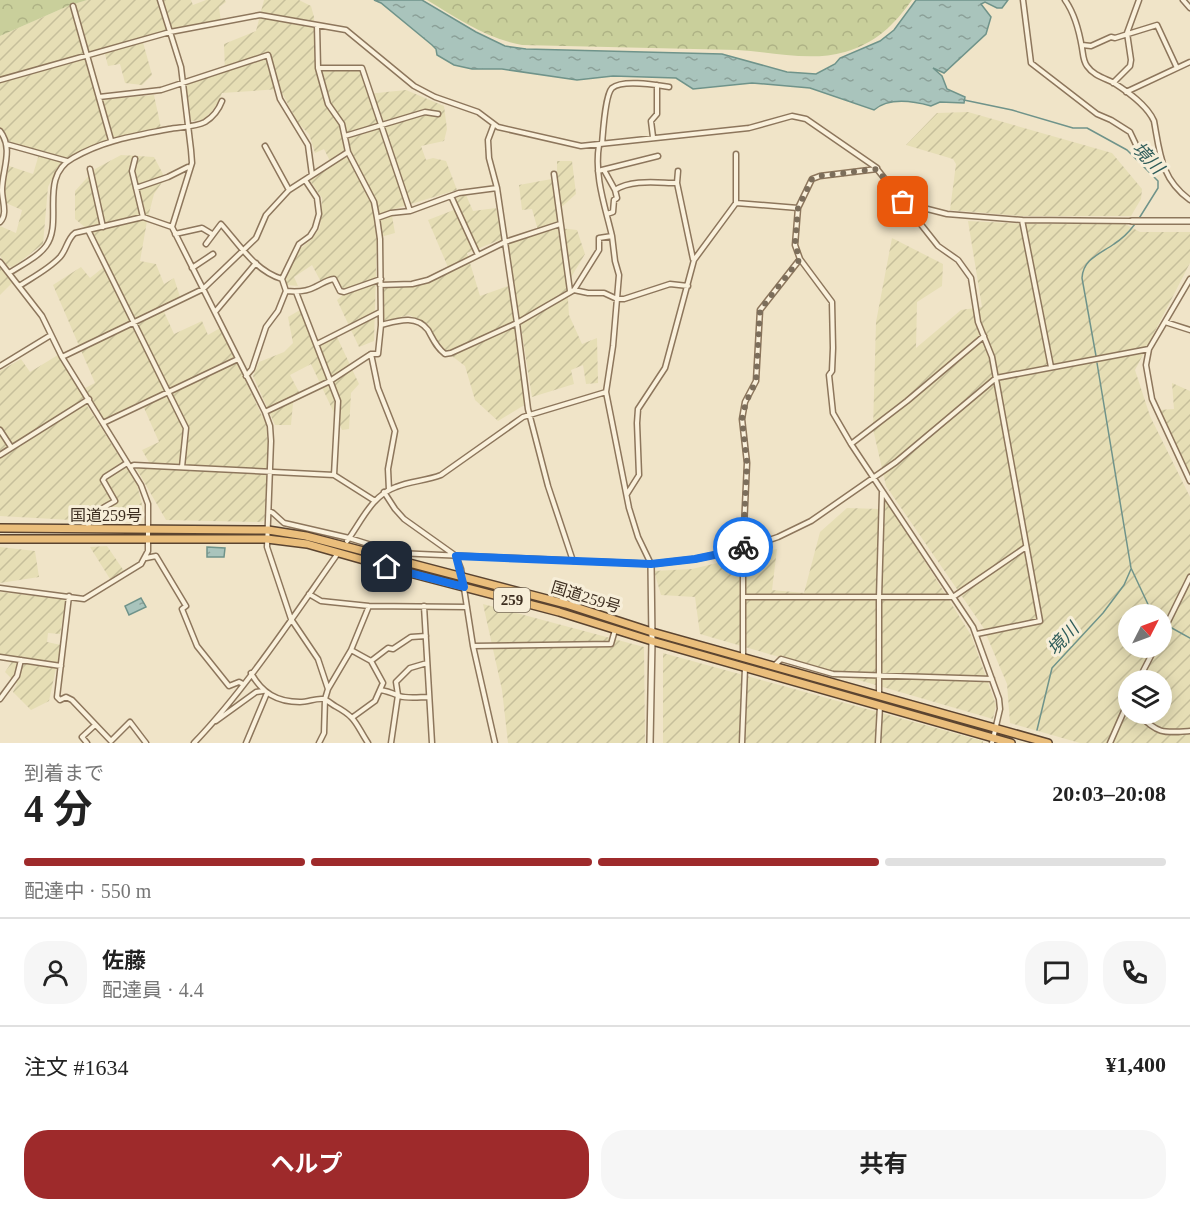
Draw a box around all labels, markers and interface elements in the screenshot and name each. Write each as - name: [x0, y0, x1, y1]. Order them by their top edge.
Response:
- water label: 境川: [1128, 138, 1169, 179]
- pin: [877, 176, 928, 227]
- icon: bag: [886, 185, 919, 218]
- street label: 国道259号: [70, 507, 142, 524]
- courier: [713, 517, 773, 577]
- icon: bike: [727, 531, 760, 564]
- pin: [361, 541, 412, 592]
- icon: home: [370, 550, 403, 583]
- street label: 国道259号: [549, 578, 623, 616]
- road number: 259: [494, 588, 530, 612]
- north arrow: [1118, 604, 1172, 658]
- map controls: [1118, 604, 1172, 724]
- water label: 境川: [1043, 618, 1084, 659]
- button: layers: [1118, 670, 1172, 724]
- text: 到着まで: [24, 762, 104, 784]
- text: 20:03–20:08: [1052, 781, 1166, 806]
- text: 4 分: [24, 787, 92, 830]
- text: 配達中 · 550 m: [24, 880, 151, 902]
- button: person: [24, 941, 87, 1004]
- button: chat: [1025, 941, 1088, 1004]
- button: phone: [1103, 941, 1166, 1004]
- text: 佐藤: [102, 948, 146, 973]
- text: 配達員 · 4.4: [102, 979, 204, 1001]
- text: ¥1,400: [1106, 1052, 1166, 1077]
- text: 注文 #1634: [24, 1055, 129, 1080]
- button: ヘルプ: [24, 1130, 589, 1199]
- button: 共有: [601, 1130, 1166, 1199]

